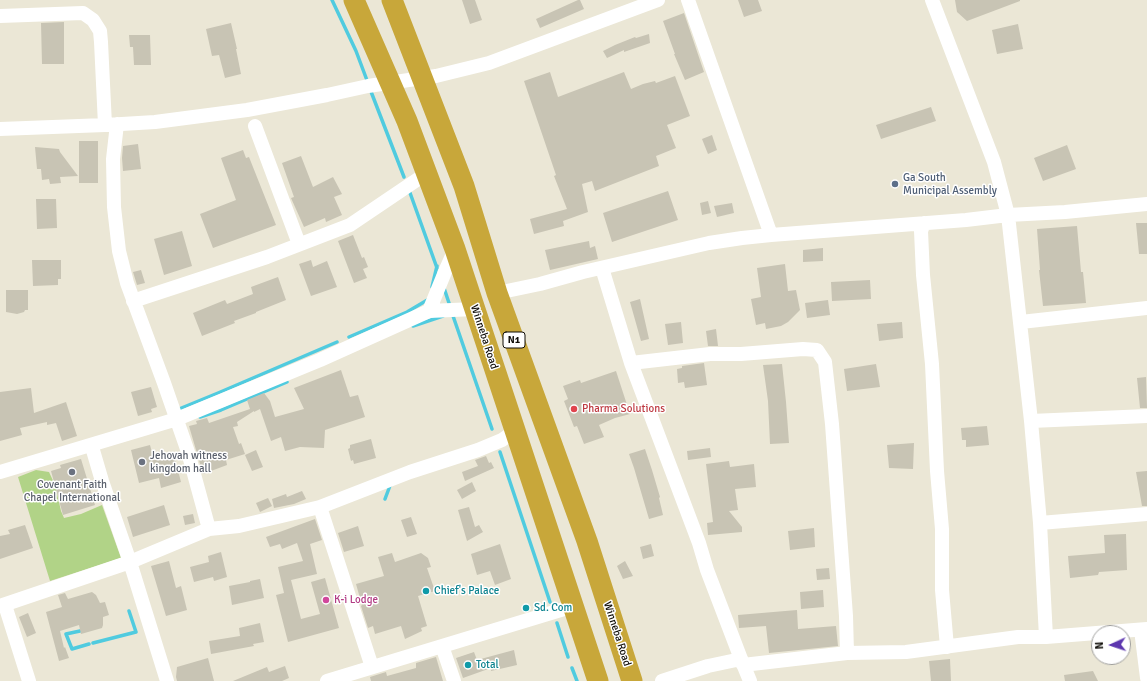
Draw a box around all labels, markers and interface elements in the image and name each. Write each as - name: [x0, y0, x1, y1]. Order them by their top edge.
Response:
- place label: Ga South Municipal Assembly: [903, 171, 997, 197]
- marker: Ga South Municipal Assembly: [890, 179, 900, 189]
- street label: Winneba Road: [467, 303, 501, 371]
- road number: N1: [503, 332, 525, 348]
- place label: Pharma Solutions: [582, 402, 665, 416]
- marker: Pharma Solutions: [569, 404, 579, 414]
- place label: Jehovah witness kingdom hall: [150, 449, 227, 475]
- marker: Jehovah witness kingdom hall: [137, 457, 147, 467]
- marker: Covenant Faith Chapel International: [67, 467, 77, 477]
- place label: Covenant Faith Chapel International: [24, 478, 120, 504]
- place label: Chief's Palace: [434, 584, 499, 598]
- marker: Chief's Palace: [421, 586, 431, 596]
- place label: K-i Lodge: [334, 593, 378, 607]
- marker: K-i Lodge: [321, 595, 331, 605]
- street label: Winneba Road: [600, 600, 634, 668]
- place label: Sd. Com: [534, 601, 572, 615]
- marker: Sd. Com: [521, 603, 531, 613]
- north arrow: [1091, 625, 1131, 665]
- text: N: [1093, 641, 1106, 650]
- place label: Total: [476, 658, 499, 672]
- marker: Total: [463, 660, 473, 670]

